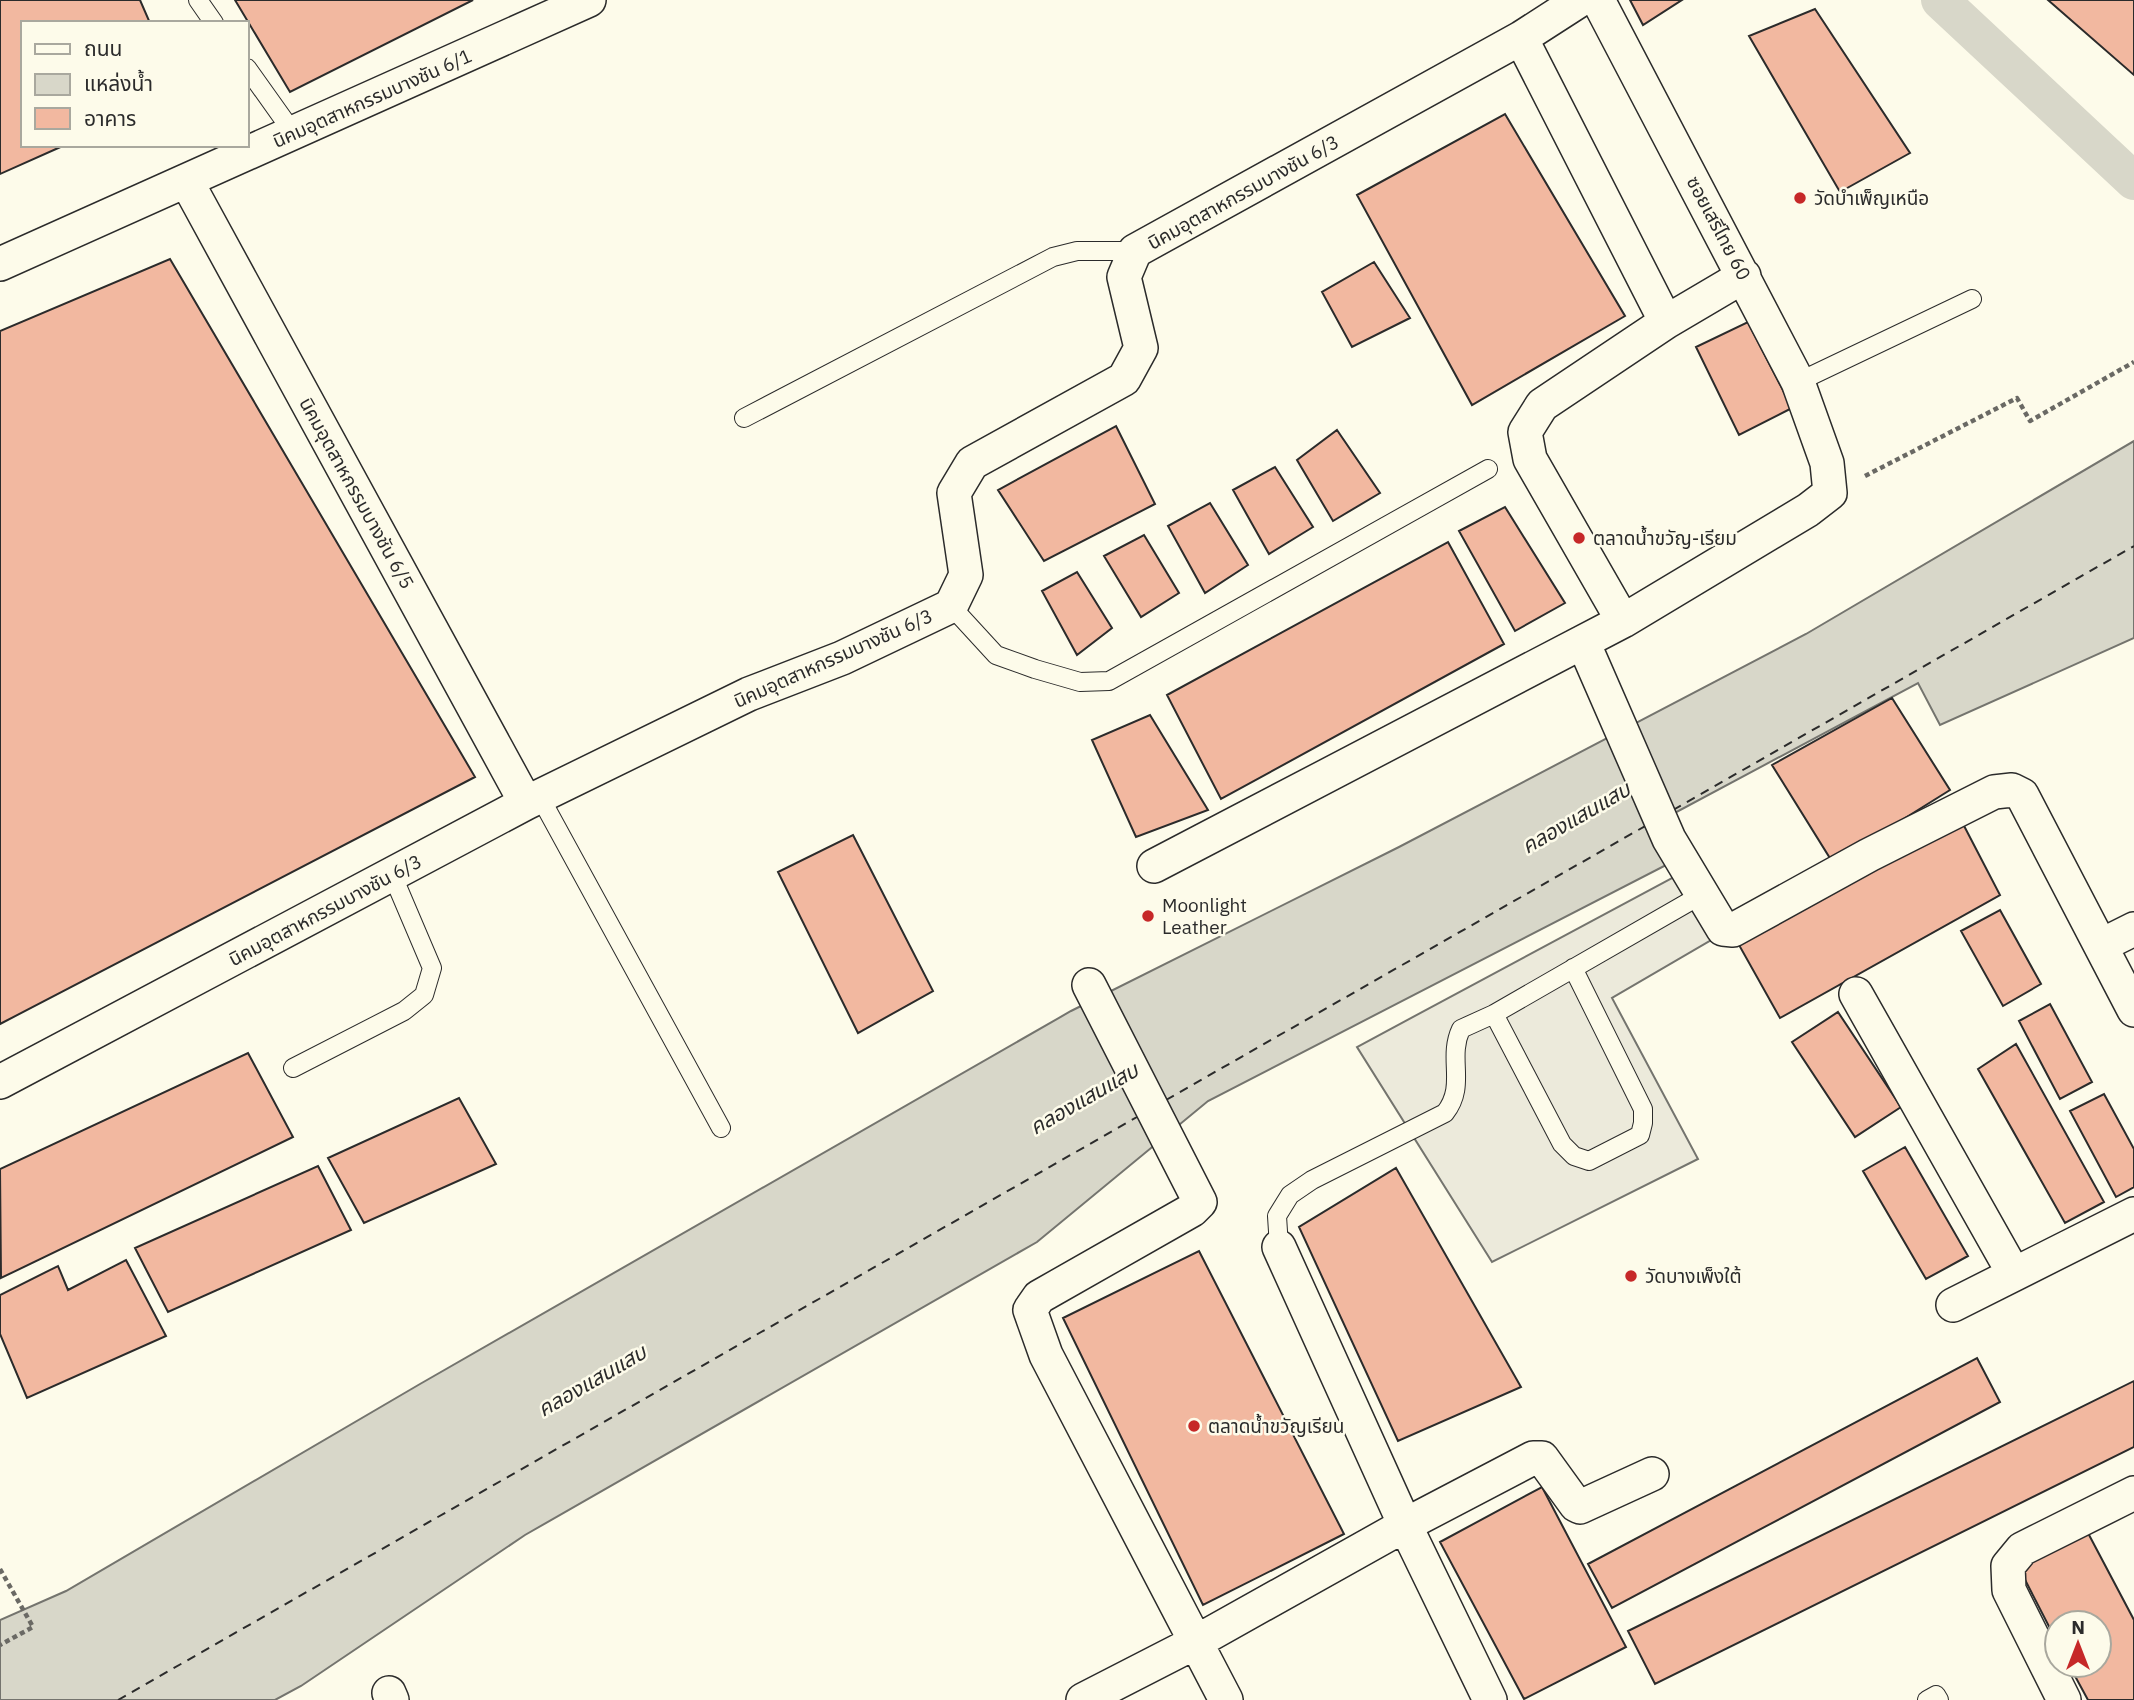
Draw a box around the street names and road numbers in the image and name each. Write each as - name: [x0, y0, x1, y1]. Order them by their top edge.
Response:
- street label: นิคมอุตสาหกรรมบางชัน 6/1: [269, 43, 475, 153]
- street label: นิคมอุตสาหกรรมบางชัน 6/3: [1143, 129, 1343, 255]
- street label: ซอยเสรีไทย 60: [1682, 172, 1756, 284]
- street label: นิคมอุตสาหกรรมบางชัน 6/5: [294, 393, 420, 593]
- street label: นิคมอุตสาหกรรมบางชัน 6/3: [730, 603, 936, 713]
- street label: นิคมอุตสาหกรรมบางชัน 6/3: [224, 849, 426, 971]

